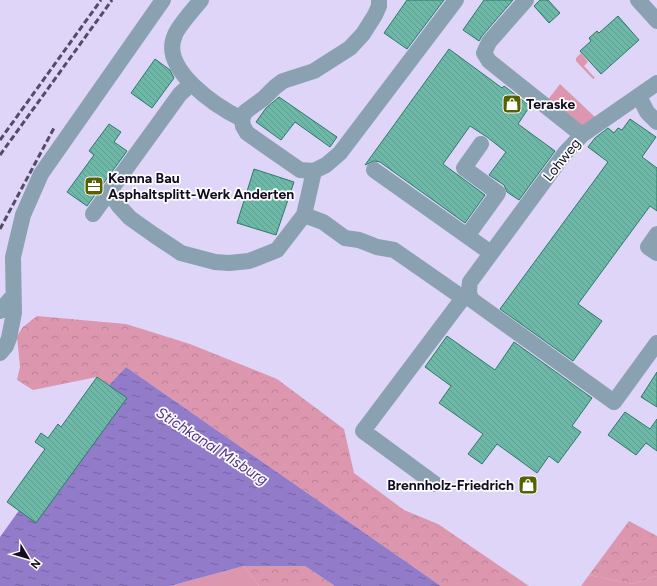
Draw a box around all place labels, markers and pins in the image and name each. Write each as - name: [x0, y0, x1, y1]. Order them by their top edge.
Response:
- shop icon: Teraske: [501, 93, 523, 115]
- place label: Teraske: [526, 96, 575, 113]
- place label: Kemna Bau Asphaltsplitt-Werk Anderten: [108, 170, 294, 203]
- office icon: Kemna Bau Asphaltsplitt-Werk Anderten: [83, 175, 105, 197]
- shop icon: Brennholz-Friedrich: [517, 474, 539, 496]
- place label: Brennholz-Friedrich: [387, 477, 514, 494]

